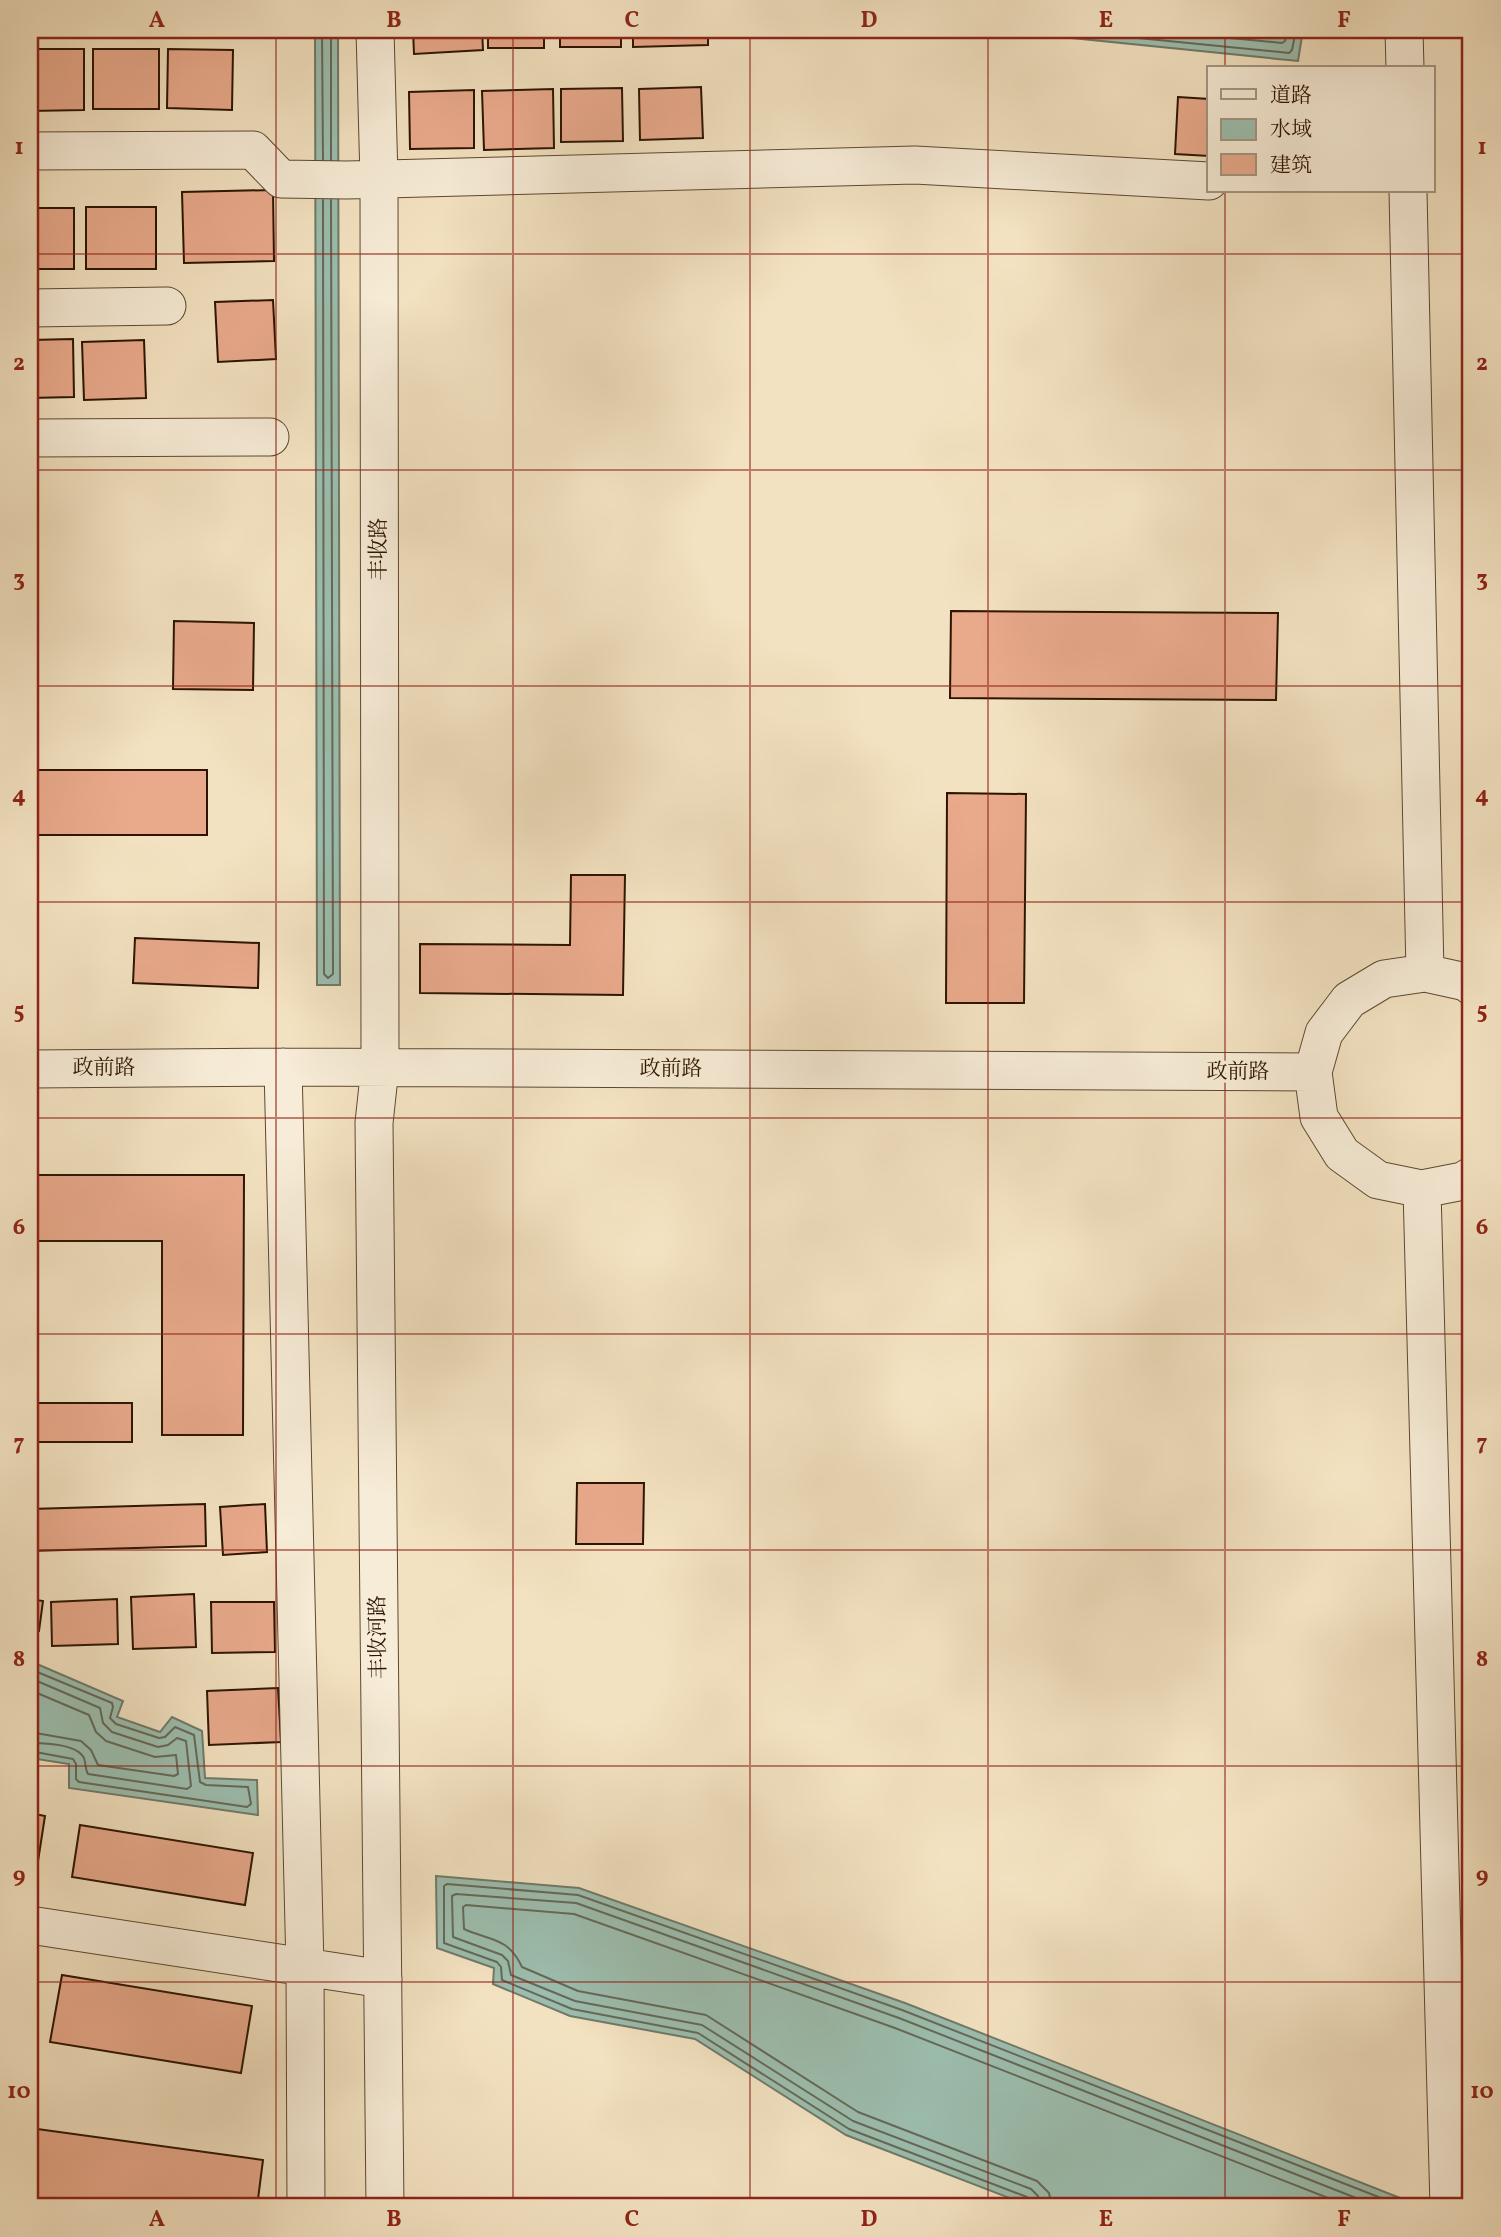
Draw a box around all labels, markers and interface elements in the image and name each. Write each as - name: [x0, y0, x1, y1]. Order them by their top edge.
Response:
- text: A: [149, 5, 165, 37]
- text: B: [386, 5, 402, 37]
- text: C: [625, 5, 639, 37]
- text: D: [861, 5, 878, 37]
- text: E: [1099, 5, 1113, 37]
- text: F: [1337, 5, 1351, 37]
- legend: [1207, 66, 1434, 192]
- text: 道路: [1270, 82, 1312, 111]
- text: 水域: [1270, 116, 1312, 145]
- text: 1: [14, 132, 24, 164]
- text: 1: [1477, 132, 1487, 164]
- text: 建筑: [1270, 152, 1312, 181]
- text: 2: [13, 348, 25, 380]
- text: 2: [1476, 348, 1488, 380]
- street label: 丰收路: [365, 518, 394, 581]
- text: 3: [13, 564, 25, 596]
- text: 3: [1476, 564, 1488, 596]
- text: 4: [12, 780, 26, 812]
- text: 4: [1475, 780, 1489, 812]
- text: 5: [13, 996, 25, 1028]
- text: 5: [1476, 996, 1488, 1028]
- street label: 政前路: [73, 1054, 136, 1083]
- street label: 政前路: [640, 1055, 703, 1084]
- street label: 政前路: [1207, 1058, 1270, 1087]
- text: 6: [13, 1212, 25, 1244]
- text: 6: [1476, 1212, 1488, 1244]
- text: 7: [14, 1428, 25, 1460]
- text: 7: [1477, 1428, 1488, 1460]
- street label: 丰收河路: [364, 1595, 394, 1679]
- text: 8: [13, 1644, 25, 1676]
- text: 8: [1476, 1644, 1488, 1676]
- text: 9: [13, 1860, 25, 1892]
- text: 9: [1476, 1860, 1488, 1892]
- text: 10: [7, 2076, 31, 2108]
- text: 10: [1470, 2076, 1494, 2108]
- text: A: [149, 2204, 165, 2236]
- text: B: [386, 2204, 402, 2236]
- text: C: [625, 2204, 639, 2236]
- text: D: [861, 2204, 878, 2236]
- text: E: [1099, 2204, 1113, 2236]
- text: F: [1337, 2204, 1351, 2236]

